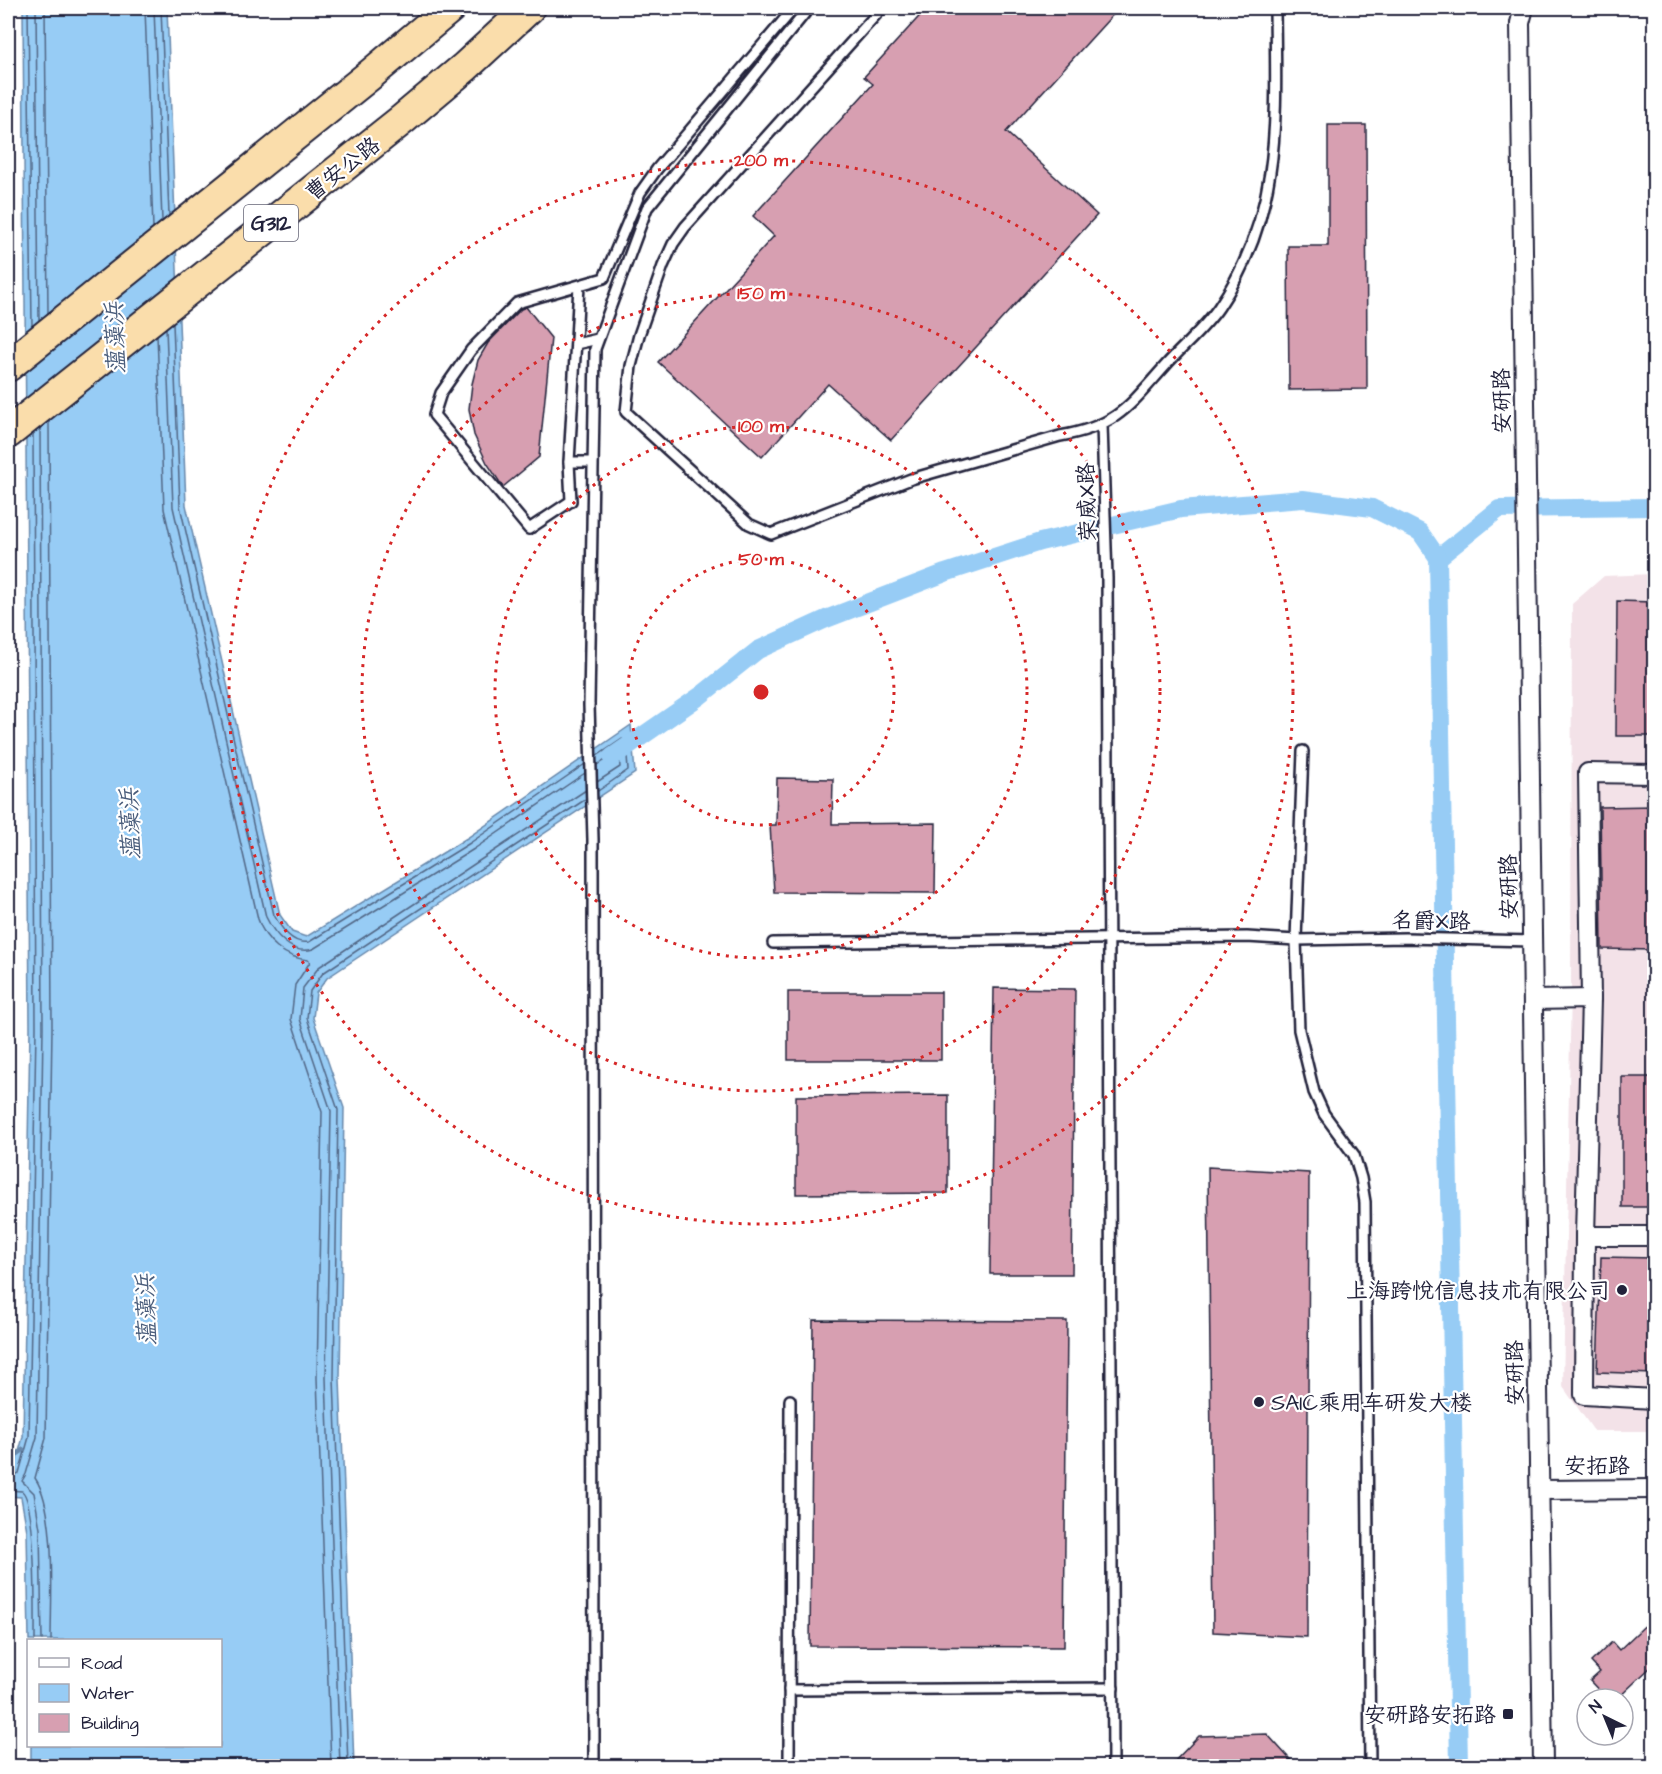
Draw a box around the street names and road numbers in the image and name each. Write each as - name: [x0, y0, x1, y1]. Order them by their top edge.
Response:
- street label: 曹安公路: [299, 130, 387, 208]
- road number: G312: [244, 205, 298, 241]
- street label: 安研路: [1486, 368, 1519, 434]
- street label: 荣威X路: [1071, 462, 1104, 542]
- street label: 安研路: [1493, 854, 1526, 920]
- street label: 名爵X路: [1391, 905, 1471, 938]
- street label: 安研路: [1499, 1340, 1532, 1406]
- street label: 安拓路: [1564, 1451, 1630, 1482]

